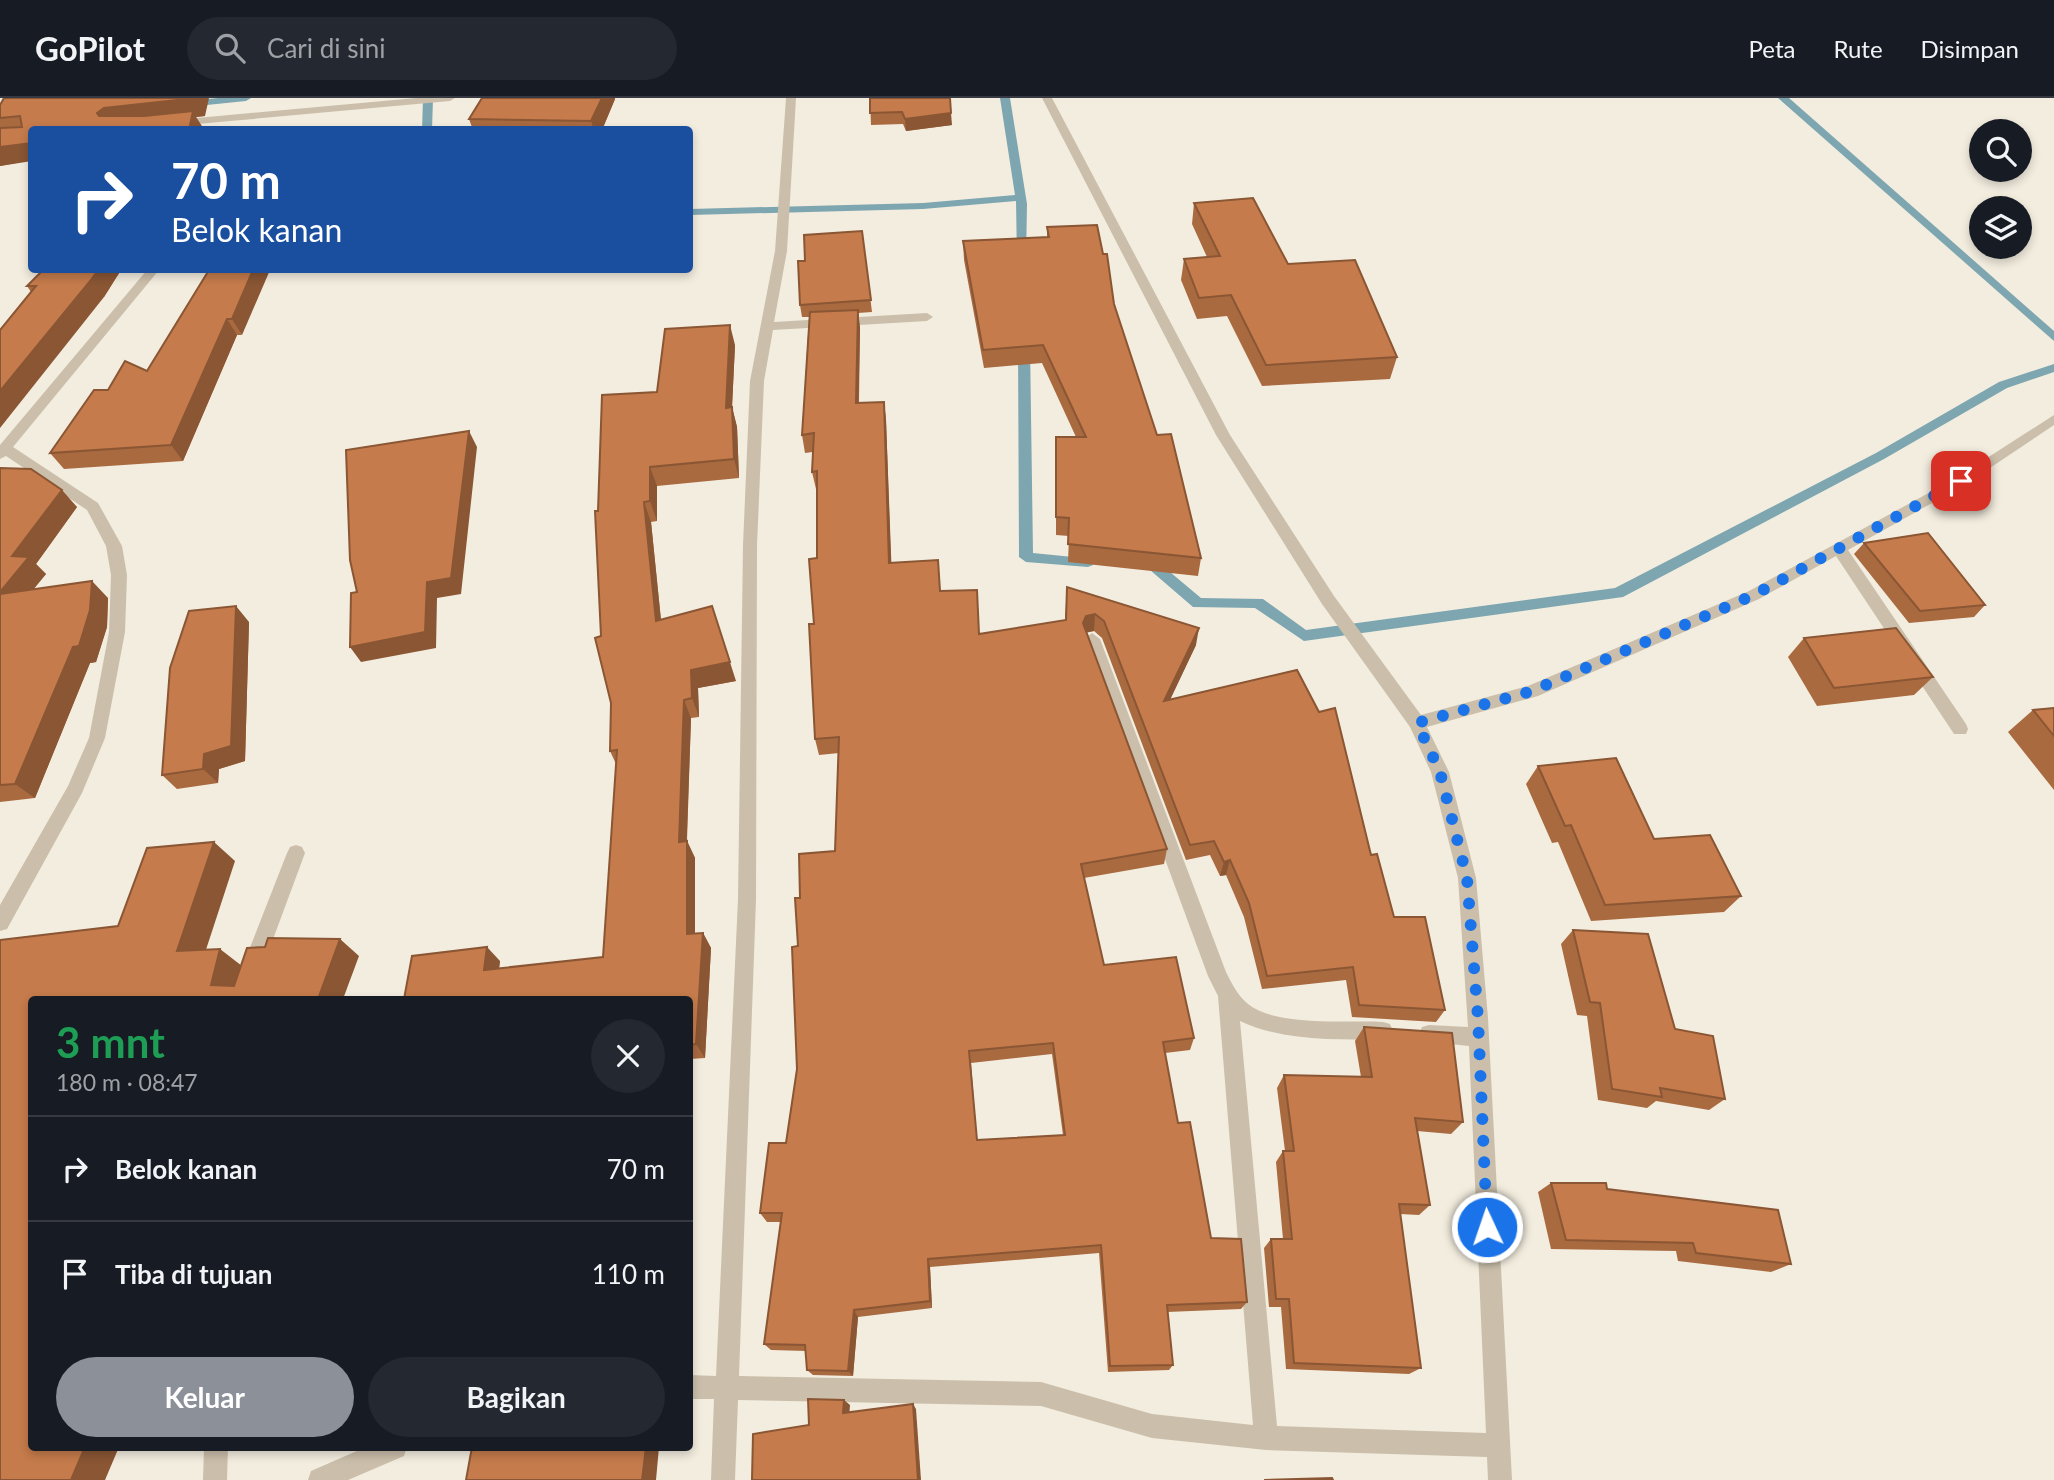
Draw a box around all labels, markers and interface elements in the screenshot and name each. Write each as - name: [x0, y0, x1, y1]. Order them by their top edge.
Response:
- search box: [187, 17, 677, 80]
- text: GoPilot: [35, 28, 145, 68]
- icon: search: [211, 29, 249, 67]
- text: Cari di sini: [267, 32, 385, 64]
- text: Peta: [1749, 34, 1795, 63]
- text: Rute: [1833, 34, 1883, 63]
- text: Disimpan: [1921, 34, 2019, 63]
- map controls: [1969, 119, 2032, 259]
- button: search: [1969, 119, 2032, 182]
- text: 70 m: [171, 151, 281, 209]
- icon: right: [56, 154, 147, 245]
- button: layers: [1969, 196, 2032, 259]
- text: Belok kanan: [171, 210, 342, 249]
- pin: [1931, 451, 1991, 511]
- icon: arrive: [1942, 462, 1980, 500]
- text: 3 mnt: [56, 1017, 165, 1067]
- button: close: [591, 1019, 665, 1093]
- text: 180 m · 08:47: [56, 1068, 198, 1096]
- icon: right: [56, 1150, 94, 1188]
- text: Belok kanan: [115, 1153, 257, 1185]
- text: 70 m: [607, 1153, 665, 1185]
- position arrow: [1450, 1190, 1524, 1264]
- icon: arrive: [56, 1255, 94, 1293]
- text: Tiba di tujuan: [115, 1258, 273, 1290]
- text: 110 m: [592, 1258, 665, 1290]
- button: Keluar: [56, 1357, 354, 1437]
- button: Bagikan: [368, 1357, 665, 1437]

